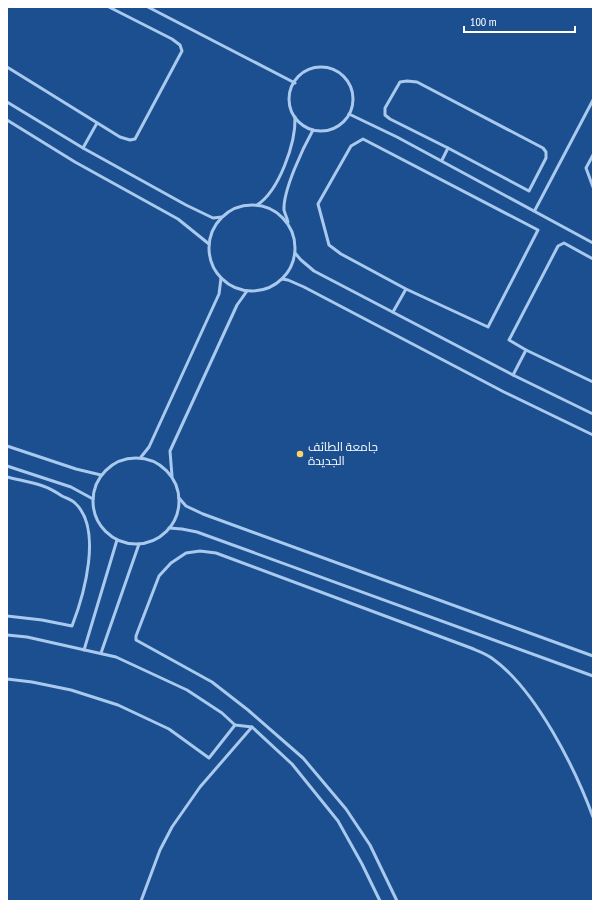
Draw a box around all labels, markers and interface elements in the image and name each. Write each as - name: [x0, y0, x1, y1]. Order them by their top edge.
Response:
- scale bar: [464, 8, 575, 34]
- text: 100 m: [470, 14, 497, 29]
- place label: جامعة الطائف الجديدة: [308, 439, 378, 468]
- marker: جامعة الطائف الجديدة: [295, 449, 305, 459]

